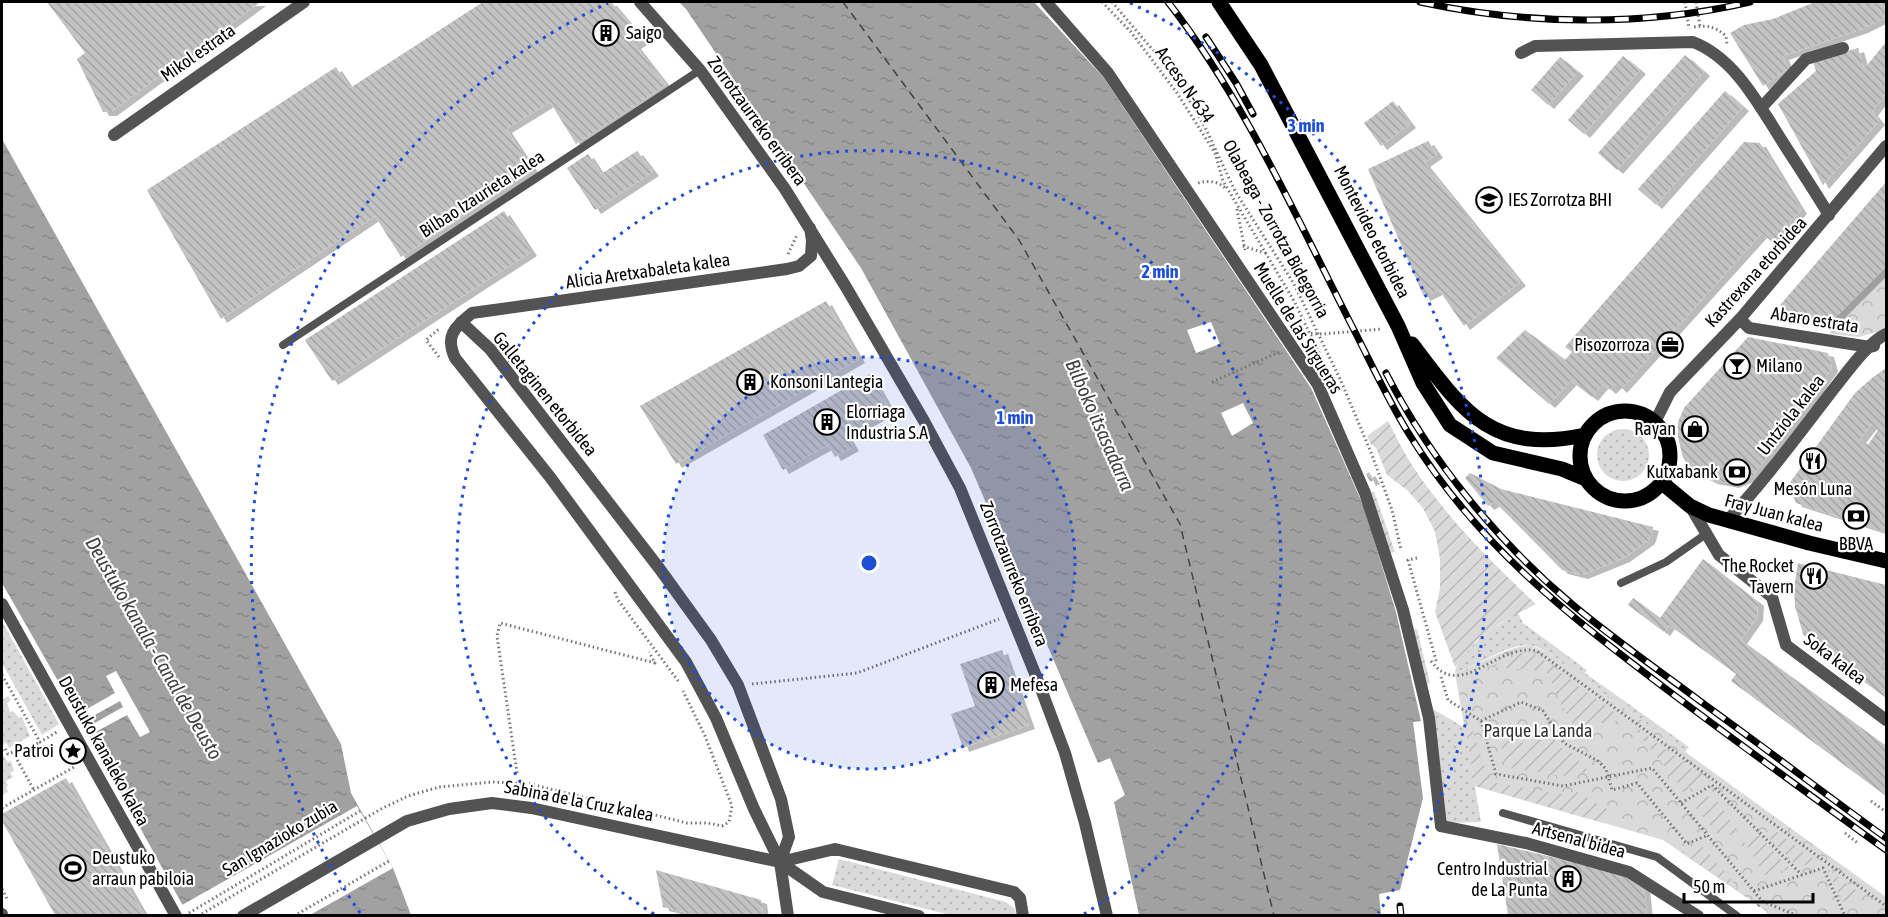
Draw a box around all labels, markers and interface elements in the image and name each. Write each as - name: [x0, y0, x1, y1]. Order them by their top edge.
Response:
- building icon: Saigo: [591, 18, 621, 48]
- street label: Mikol estrata: [156, 19, 239, 86]
- place label: Saigo: [626, 22, 662, 43]
- street label: Acceso N-634: [1152, 43, 1219, 127]
- street label: Zorrotzaurreko erribera: [703, 52, 811, 189]
- text: 3 min: [1288, 115, 1325, 136]
- street label: Olabeaga - Zorrotza Bidegorria: [1219, 136, 1334, 321]
- street label: Bilbao Izaurieta kalea: [415, 145, 548, 242]
- street label: Montevideo etorbidea: [1330, 162, 1415, 302]
- school or university icon: IES Zorrotza BHI: [1474, 185, 1504, 215]
- place label: IES Zorrotza BHI: [1508, 189, 1612, 210]
- street label: Kastrexana etorbidea: [1700, 212, 1811, 331]
- street label: Alicia Aretxabaleta kalea: [564, 249, 731, 292]
- street label: Muelle de las Sirgueras: [1250, 258, 1347, 397]
- text: 2 min: [1142, 261, 1179, 282]
- street label: Abaro estrata: [1770, 302, 1860, 337]
- street label: Galletaginen etorbidea: [489, 327, 602, 460]
- office icon: Pisozorroza: [1655, 330, 1685, 360]
- place label: Pisozorroza: [1574, 334, 1650, 355]
- bar icon: Milano: [1722, 351, 1752, 381]
- place label: Milano: [1756, 355, 1803, 376]
- water label: Bilboko itsasadarra: [1061, 356, 1140, 494]
- building icon: Konsoni Lantegia: [735, 367, 765, 397]
- street label: Untziola kalea: [1753, 370, 1829, 459]
- place label: Konsoni Lantegia: [770, 371, 883, 392]
- place label: Elorriaga Industria S.A: [846, 401, 928, 443]
- building icon: Elorriaga Industria S.A: [812, 407, 842, 437]
- text: 1 min: [997, 407, 1034, 428]
- shop icon: Rayan: [1680, 414, 1710, 444]
- place label: Rayan: [1634, 418, 1676, 439]
- restaurant icon: Mesón Luna: [1798, 446, 1828, 476]
- bank icon: Kutxabank: [1722, 457, 1752, 487]
- place label: Kutxabank: [1646, 461, 1718, 482]
- place label: Mesón Luna: [1773, 478, 1853, 499]
- street label: Fray Juan kalea: [1722, 489, 1826, 536]
- street label: Zorrotzaurreko erribera: [976, 498, 1053, 649]
- bank icon: BBVA: [1841, 501, 1871, 531]
- water label: Deustuko kanala - Canal de Deusto: [81, 532, 228, 763]
- place label: BBVA: [1839, 533, 1873, 554]
- centre of rings: [859, 553, 879, 573]
- place label: The Rocket Tavern: [1722, 555, 1794, 597]
- restaurant icon: The Rocket Tavern: [1799, 561, 1829, 591]
- street label: Soka kalea: [1800, 628, 1870, 689]
- building icon: Mefesa: [976, 670, 1006, 700]
- street label: Deustuko kanaleko kalea: [55, 672, 154, 829]
- place label: Mefesa: [1010, 674, 1058, 695]
- park label: Parque La Landa: [1484, 720, 1592, 741]
- place icon: Patroi: [58, 736, 88, 766]
- place label: Patroi: [14, 740, 54, 761]
- street label: Sabina de la Cruz kalea: [503, 776, 655, 825]
- street label: San Ignazioko zubia: [218, 795, 341, 880]
- street label: Artsenal bidea: [1530, 817, 1628, 862]
- place label: Deustuko arraun pabiloia: [92, 847, 194, 889]
- sports icon: Deustuko arraun pabiloia: [58, 853, 88, 883]
- place label: Centro Industrial de La Punta: [1437, 858, 1548, 900]
- building icon: Centro Industrial de La Punta: [1553, 864, 1583, 894]
- scale bar: [1684, 866, 1813, 904]
- text: 50 m: [1693, 876, 1725, 897]

